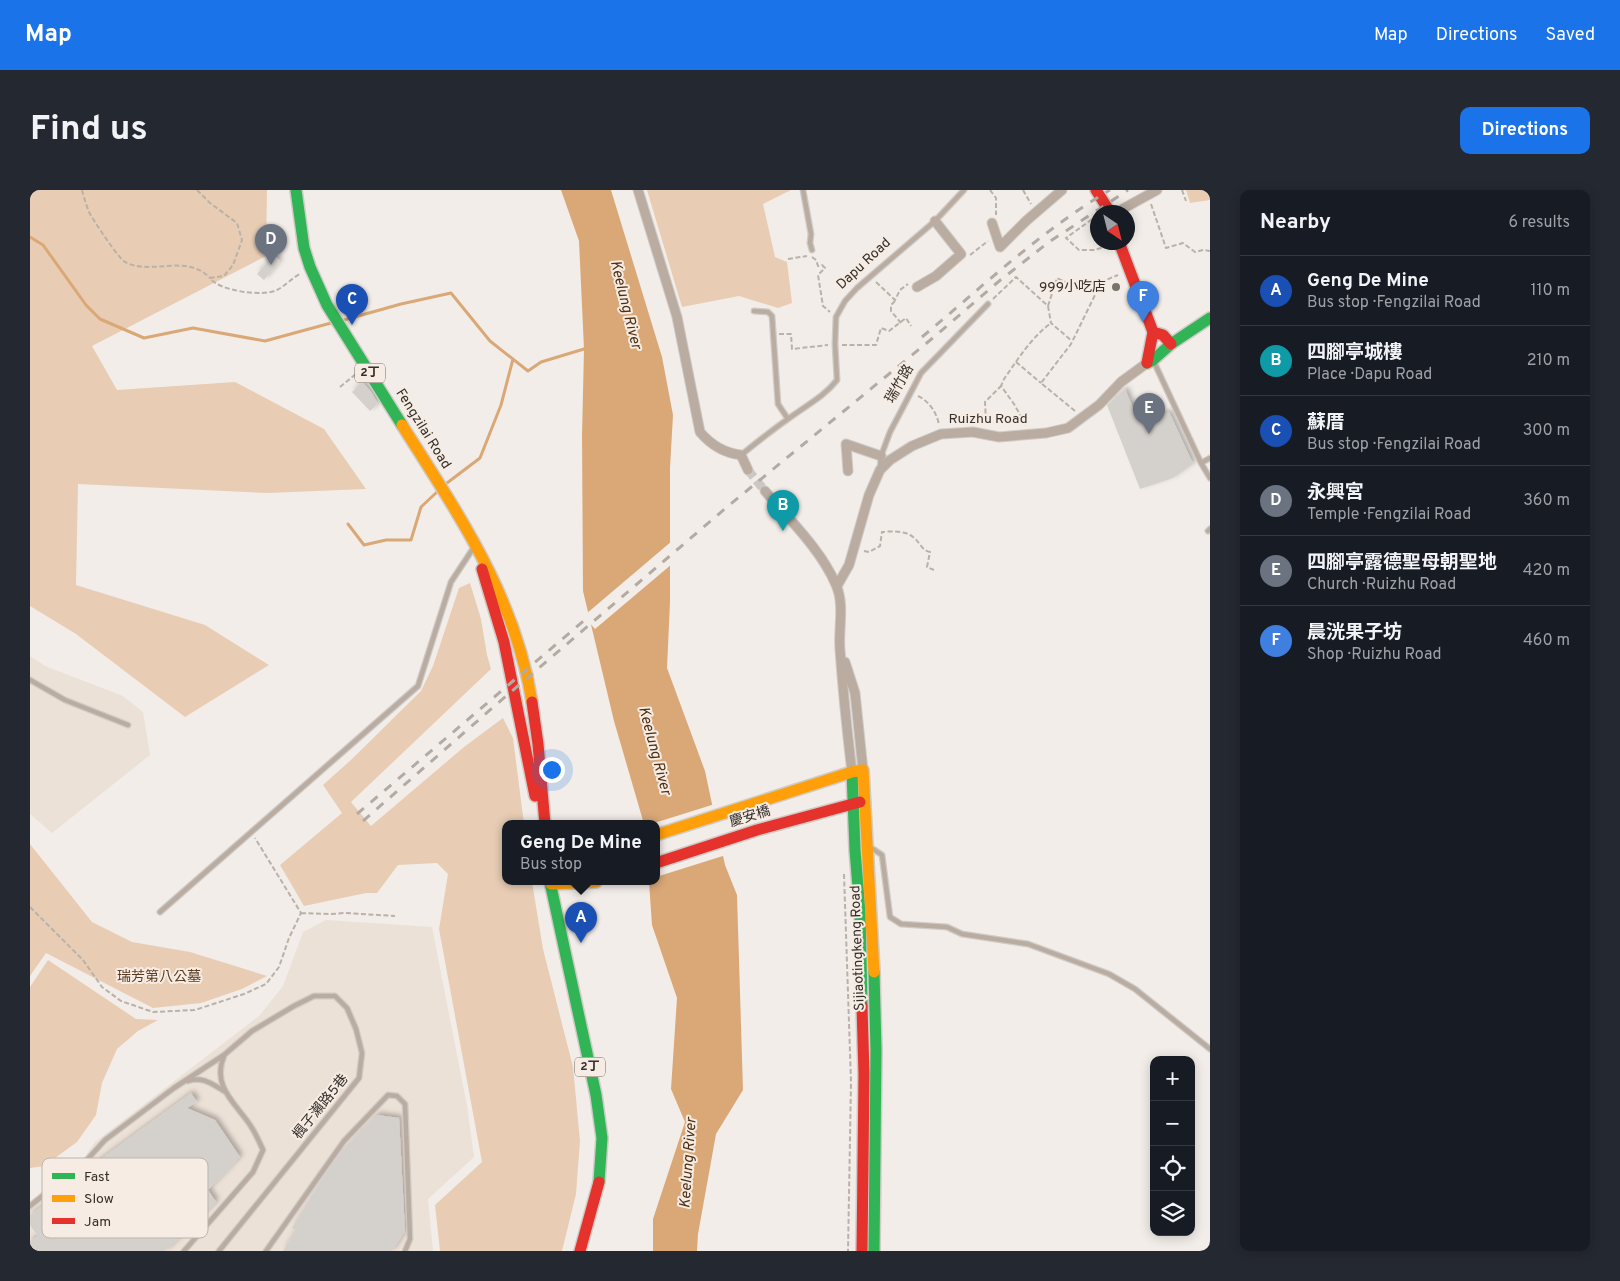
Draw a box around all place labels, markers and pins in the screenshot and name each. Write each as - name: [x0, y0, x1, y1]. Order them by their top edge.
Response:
- pin: D: [255, 224, 287, 265]
- place label: 999小吃店: [1039, 279, 1106, 296]
- marker: 999小吃店: [1110, 281, 1122, 293]
- pin: F: [1127, 281, 1159, 322]
- pin: C: [336, 284, 368, 325]
- pin: E: [1133, 393, 1165, 434]
- pin: B: [767, 490, 799, 531]
- pin: A: [565, 902, 597, 943]

